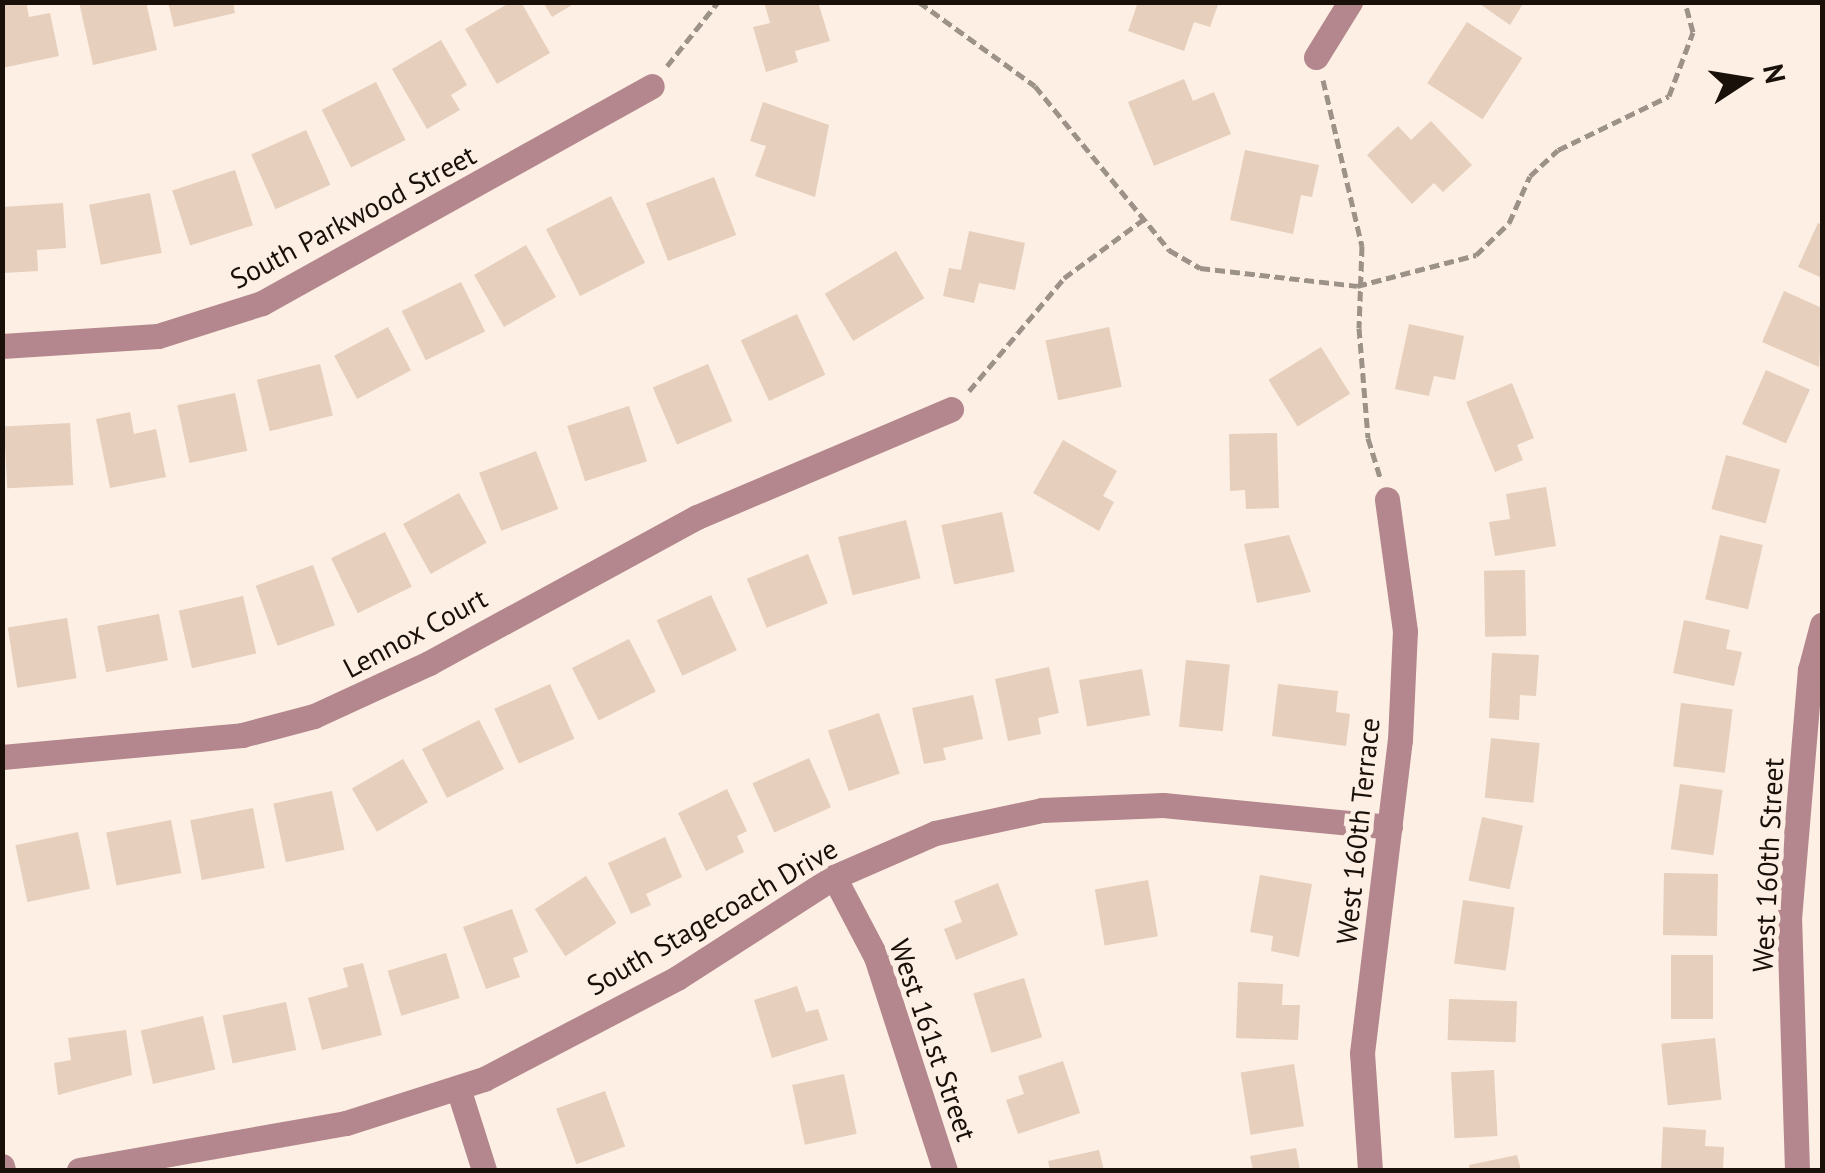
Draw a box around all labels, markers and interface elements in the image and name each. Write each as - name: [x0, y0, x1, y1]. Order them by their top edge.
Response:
- north arrow: [1695, 30, 1795, 130]
- text: N: [1755, 61, 1795, 87]
- street label: South Parkwood Street: [225, 138, 481, 296]
- street label: Lennox Court: [337, 581, 493, 685]
- street label: West 160th Terrace: [1329, 716, 1387, 946]
- street label: West 160th Street: [1746, 757, 1790, 973]
- street label: South Stagecoach Drive: [581, 832, 843, 1002]
- street label: West 161st Street: [883, 935, 983, 1145]

